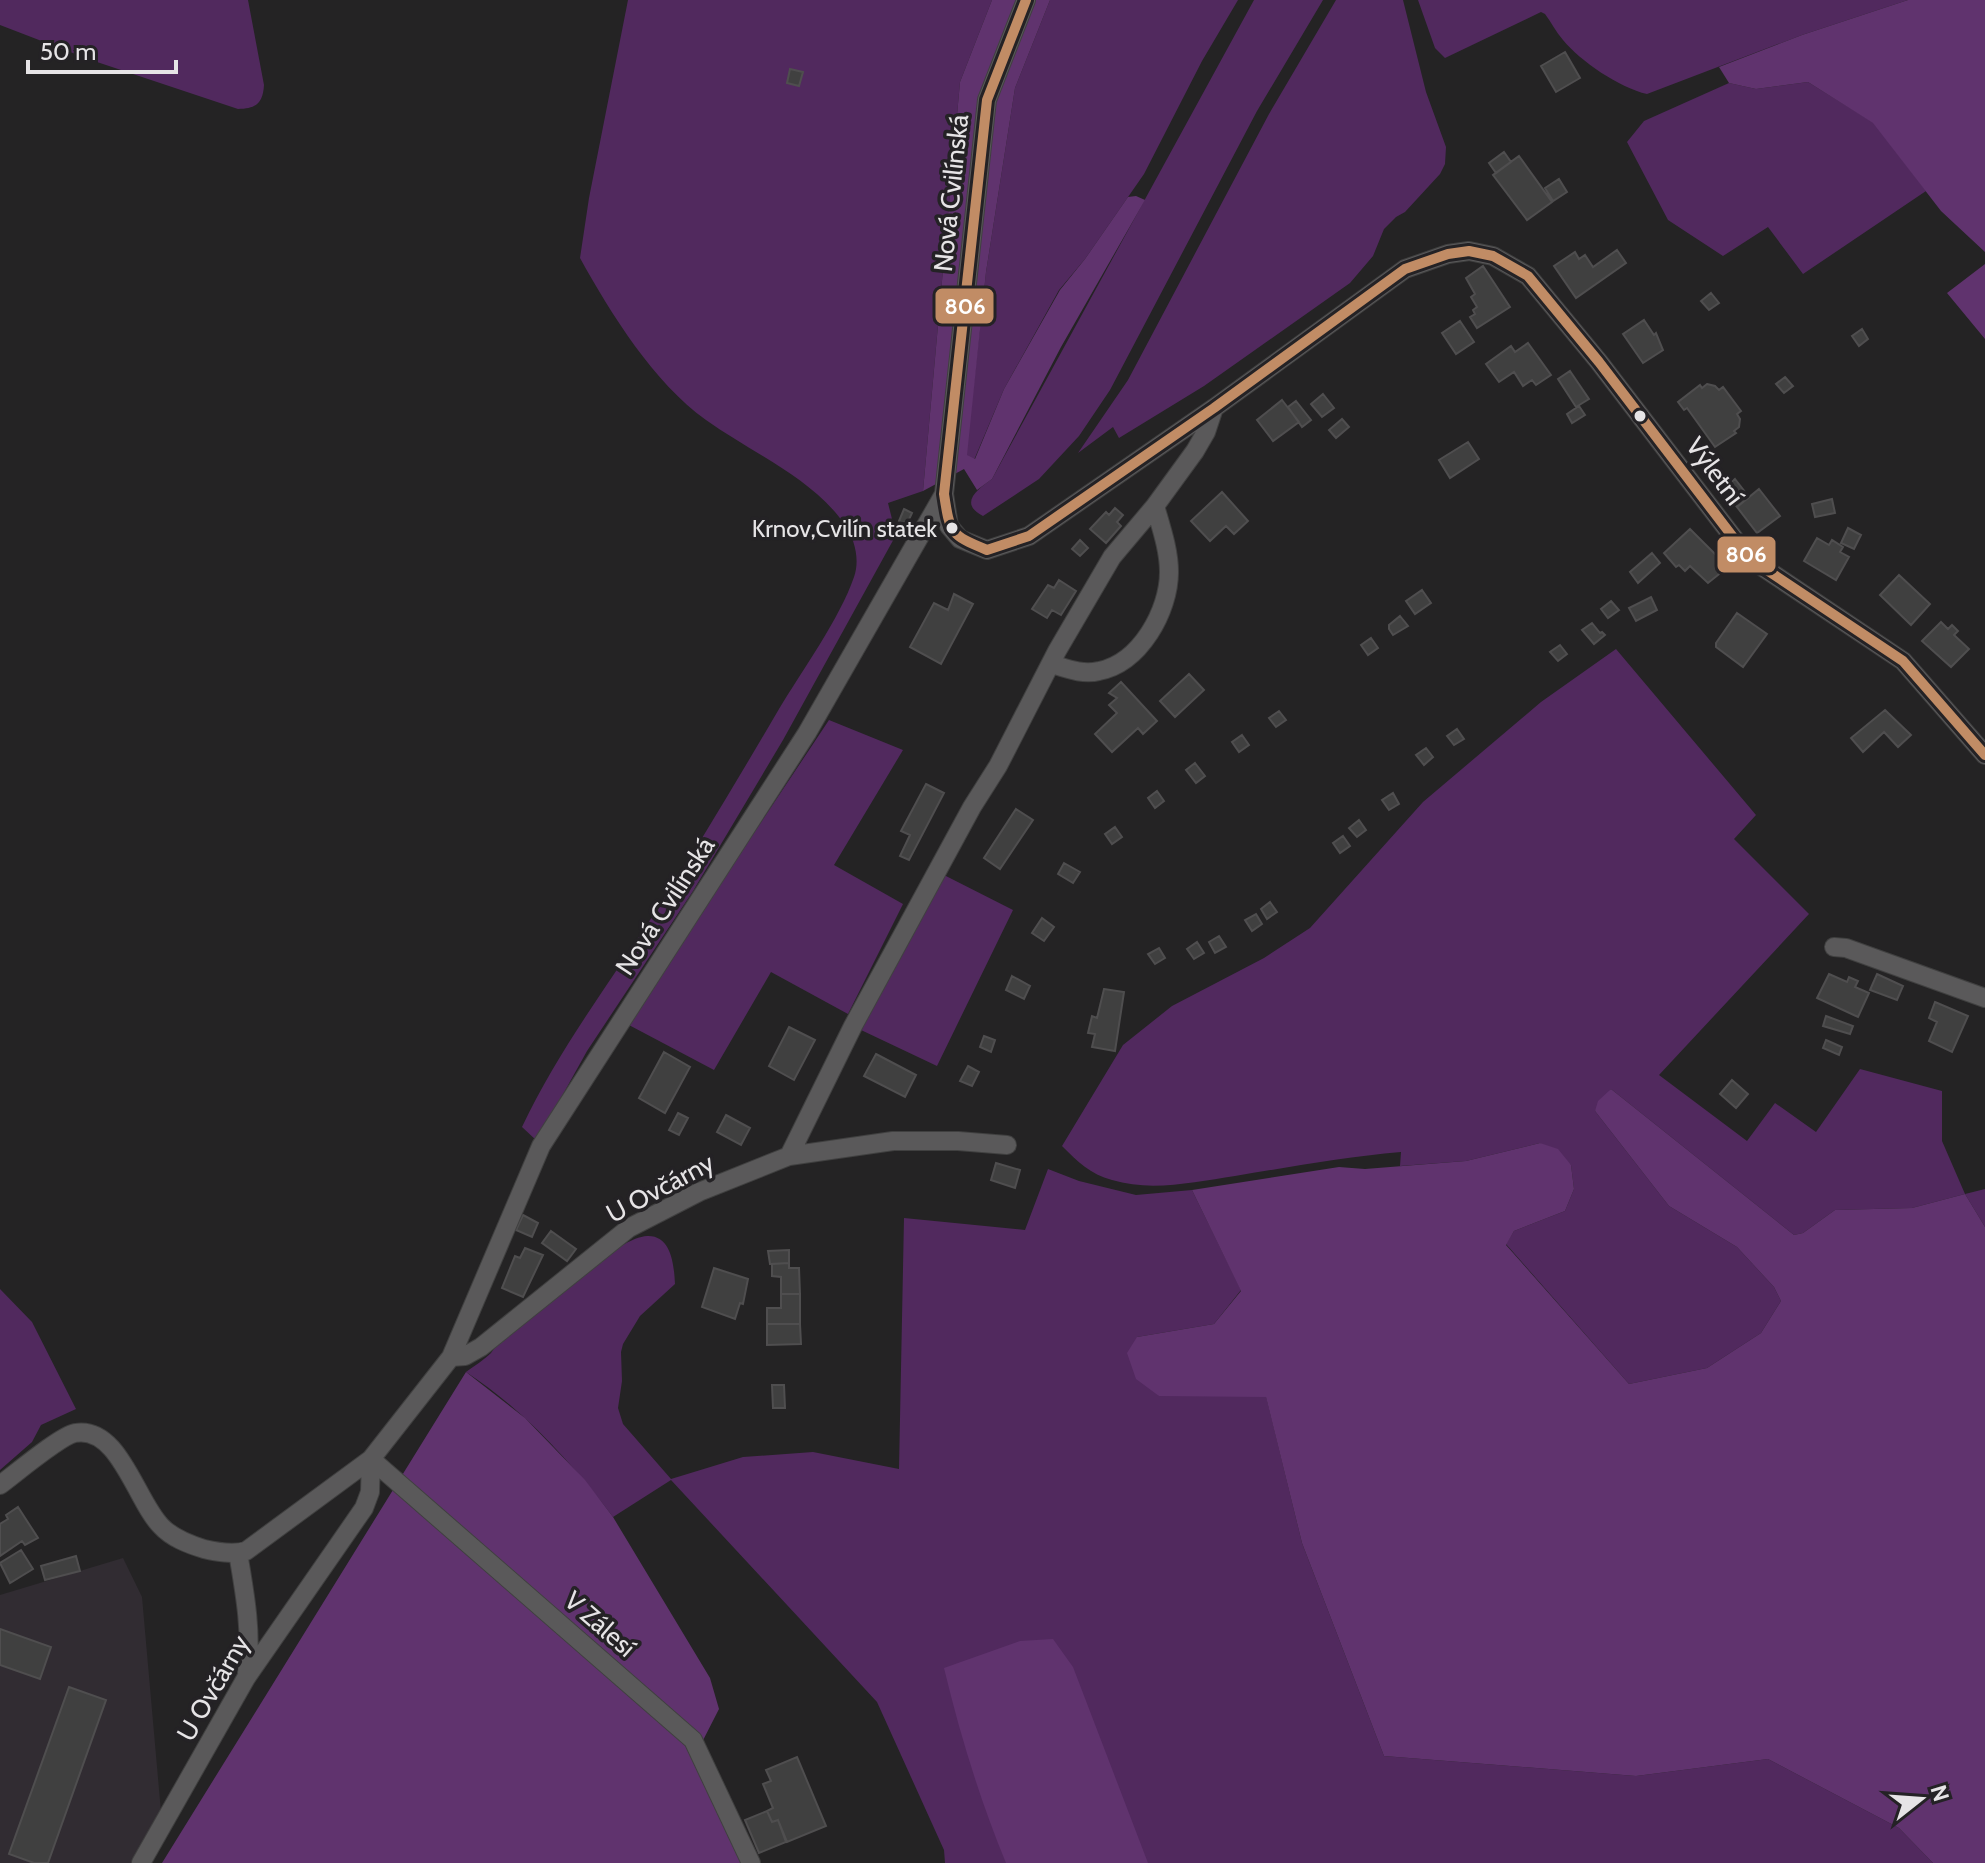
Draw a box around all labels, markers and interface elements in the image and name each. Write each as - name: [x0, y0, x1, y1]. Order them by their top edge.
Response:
- scale bar: [28, 24, 176, 74]
- text: 50 m: [40, 37, 96, 66]
- street label: Nová Cvilínská: [927, 112, 975, 273]
- line badge: 806: [934, 287, 995, 325]
- text: 806: [944, 293, 986, 320]
- unlabelled marker: [1632, 408, 1648, 424]
- street label: Výletní: [1679, 431, 1751, 512]
- place label: Krnov,Cvilín statek: [752, 514, 937, 543]
- marker: Krnov,Cvilín statek: [944, 520, 960, 536]
- line badge: 806: [1716, 535, 1777, 574]
- text: 806: [1725, 541, 1767, 568]
- street label: Nová Cvilínská: [609, 831, 722, 981]
- street label: U Ovčárny: [601, 1146, 719, 1230]
- street label: V Zálesí: [558, 1584, 642, 1664]
- street label: U Ovčárny: [170, 1629, 256, 1747]
- north arrow: [1881, 1759, 1961, 1839]
- text: N: [1924, 1782, 1955, 1805]

